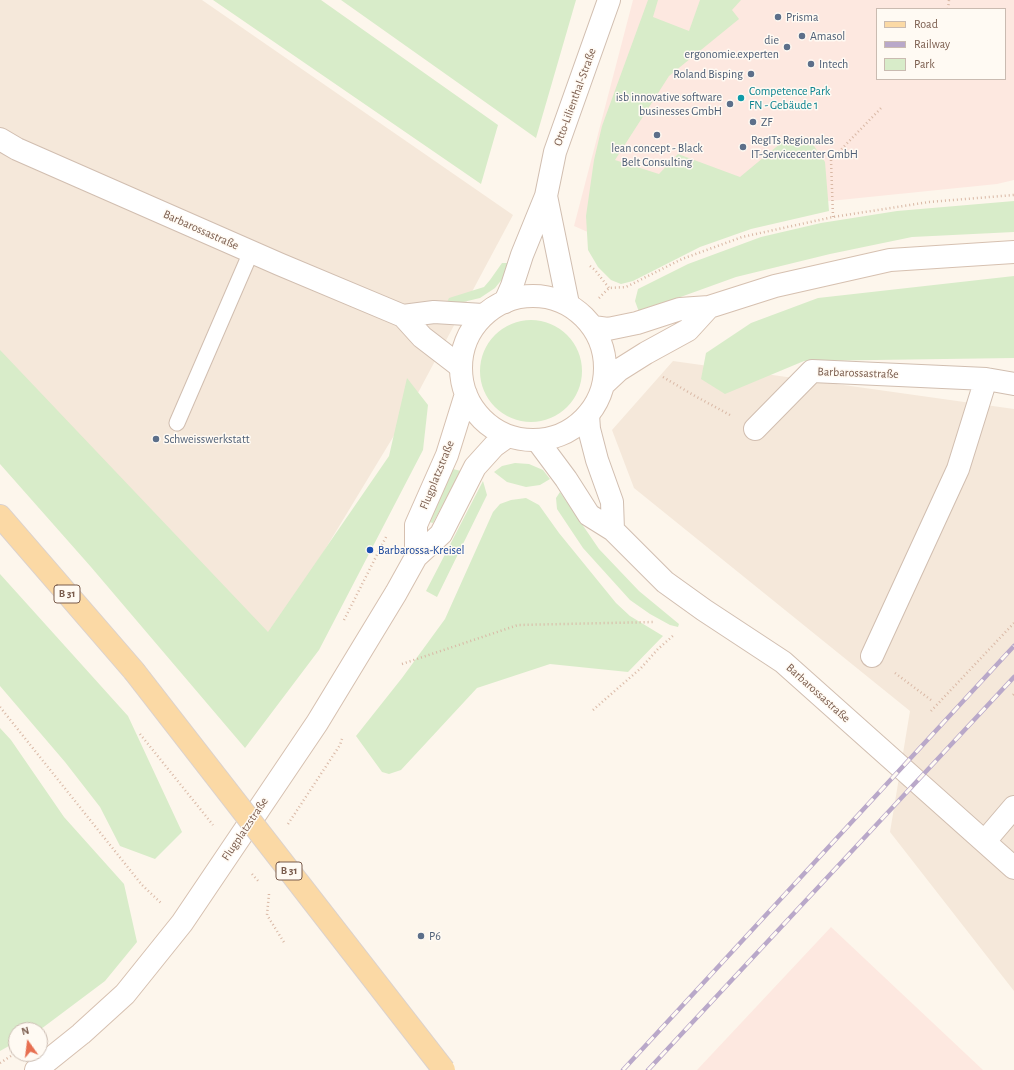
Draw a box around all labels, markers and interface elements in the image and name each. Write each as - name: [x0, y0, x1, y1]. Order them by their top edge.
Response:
- legend: [876, 8, 1006, 80]
- place label: Prisma: [786, 10, 818, 24]
- marker: Prisma: [773, 12, 783, 22]
- text: Road: [914, 18, 938, 30]
- place label: Amasol: [810, 29, 845, 43]
- marker: Amasol: [797, 31, 807, 41]
- place label: die ergonomie.experten: [685, 33, 779, 61]
- text: Railway: [914, 38, 950, 50]
- marker: die ergonomie.experten: [782, 42, 792, 52]
- street label: Otto-Lilienthal-Straße: [551, 46, 599, 148]
- place label: Intech: [819, 57, 848, 71]
- text: Park: [914, 58, 935, 70]
- marker: Intech: [806, 59, 816, 69]
- place label: Roland Bisping: [673, 67, 743, 81]
- marker: Roland Bisping: [746, 69, 756, 79]
- place label: Competence Park FN - Gebäude 1: [749, 84, 830, 112]
- place label: isb innovative software businesses GmbH: [616, 90, 722, 118]
- marker: Competence Park FN - Gebäude 1: [736, 93, 746, 103]
- marker: isb innovative software businesses GmbH: [725, 99, 735, 109]
- place label: ZF: [761, 115, 773, 129]
- marker: ZF: [748, 117, 758, 127]
- marker: lean concept - Black Belt Consulting: [652, 130, 662, 140]
- place label: RegITs Regionales IT-Servicecenter GmbH: [751, 133, 858, 161]
- place label: lean concept - Black Belt Consulting: [611, 141, 703, 169]
- marker: RegITs Regionales IT-Servicecenter GmbH: [738, 142, 748, 152]
- street label: Barbarossastraße: [161, 207, 241, 253]
- street label: Barbarossastraße: [817, 364, 899, 382]
- place label: Schweisswerkstatt: [164, 432, 250, 446]
- marker: Schweisswerkstatt: [151, 434, 161, 444]
- street label: Flugplatzstraße: [417, 438, 457, 512]
- place label: Barbarossa-Kreisel: [378, 543, 465, 557]
- marker: Barbarossa-Kreisel: [365, 545, 375, 555]
- road number: B 31: [54, 585, 80, 603]
- street label: Barbarossastraße: [783, 660, 853, 726]
- street label: Flugplatzstraße: [219, 795, 271, 863]
- road number: B 31: [276, 862, 302, 880]
- place label: P6: [429, 929, 441, 943]
- marker: P6: [416, 931, 426, 941]
- north arrow: [8, 1022, 48, 1062]
- text: N: [20, 1025, 30, 1037]

